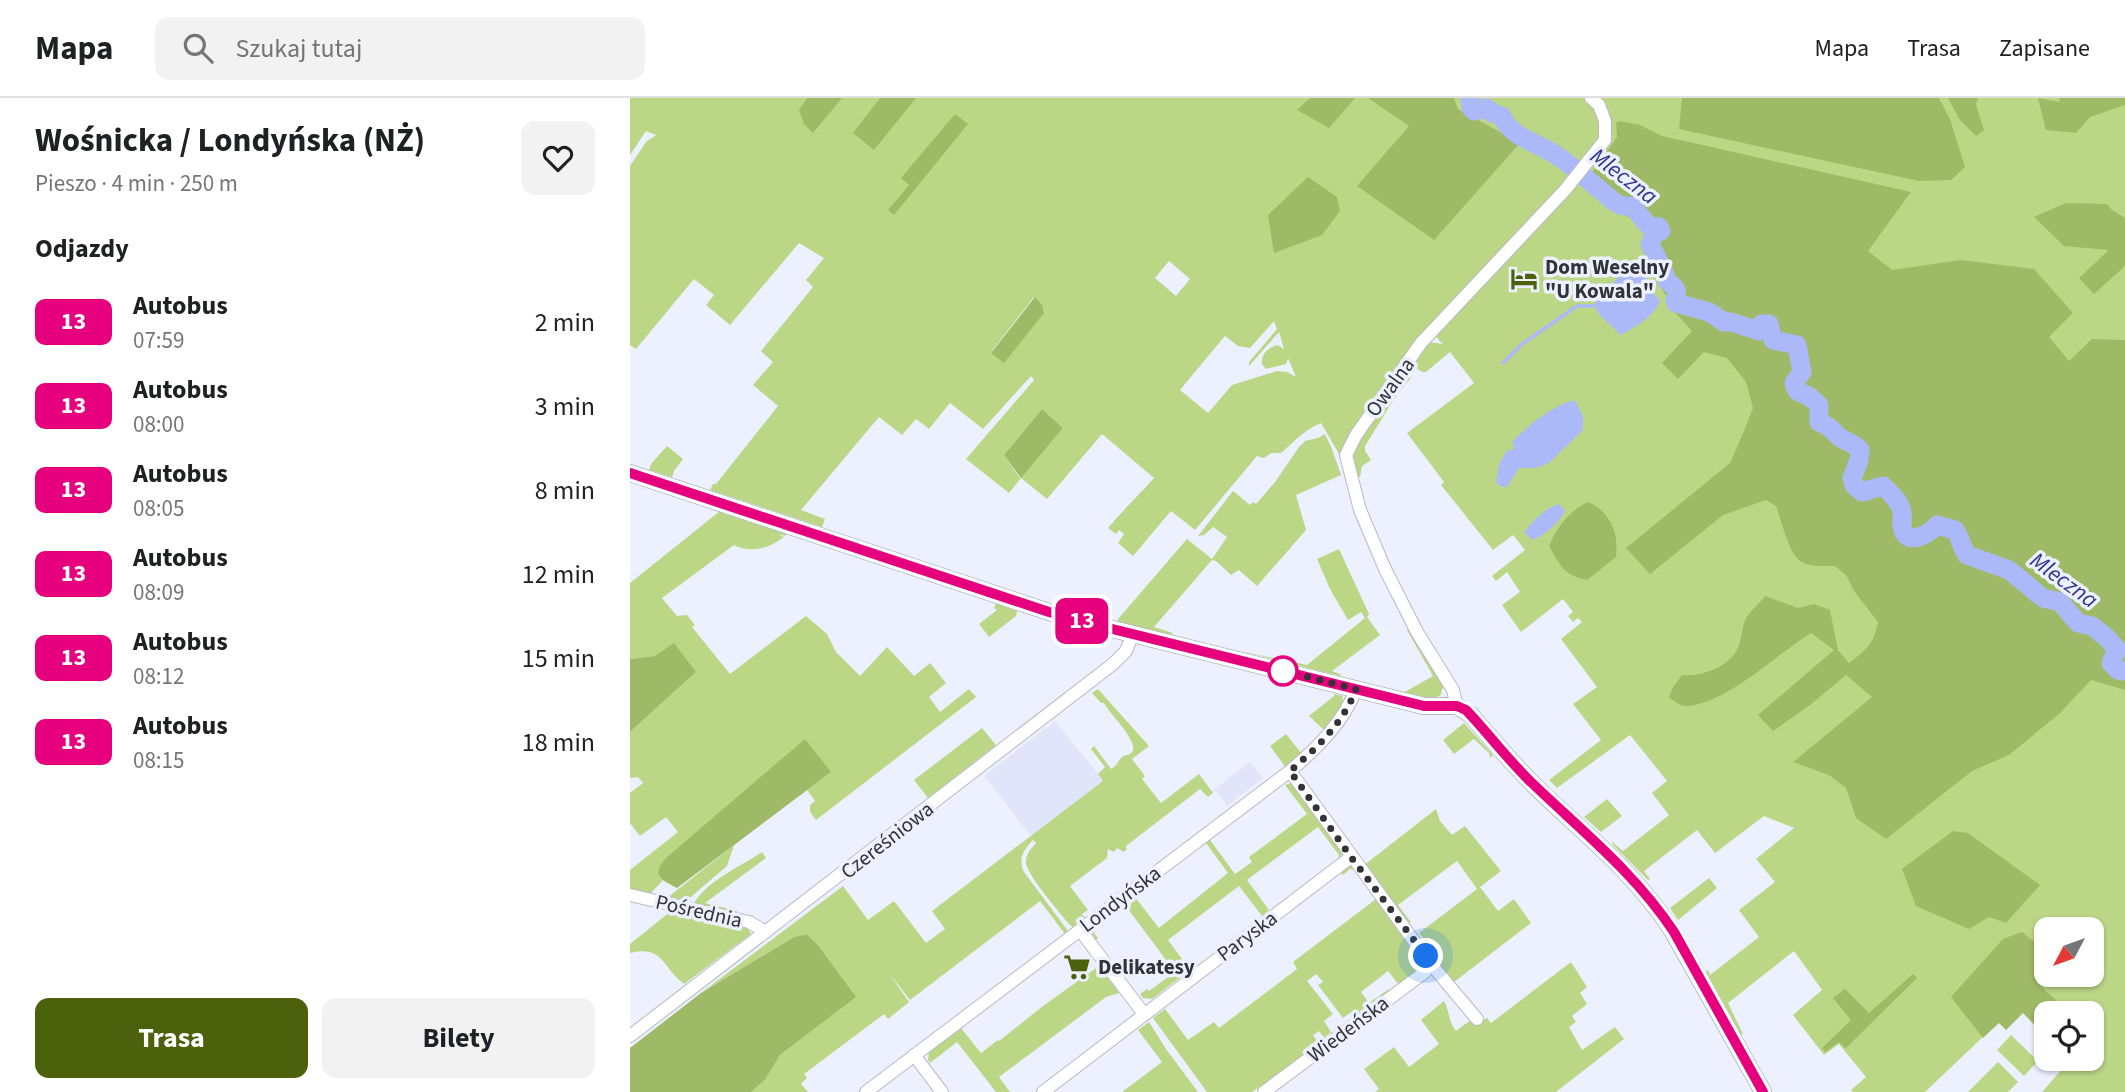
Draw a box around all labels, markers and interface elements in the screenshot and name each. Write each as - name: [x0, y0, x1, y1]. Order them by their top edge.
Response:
- search box: [155, 17, 645, 80]
- text: Mapa: [35, 25, 113, 72]
- icon: search: [179, 29, 217, 67]
- text: Szukaj tutaj: [235, 30, 362, 67]
- text: Mapa: [1815, 31, 1869, 66]
- text: Trasa: [1907, 31, 1961, 66]
- text: Zapisane: [1999, 31, 2090, 66]
- text: Wośnicka / Londyńska (NŻ): [35, 117, 425, 164]
- button: heart: [521, 121, 595, 195]
- water label: Mleczna: [1583, 140, 1665, 212]
- text: Pieszo · 4 min · 250 m: [35, 167, 238, 200]
- text: Odjazdy: [35, 230, 129, 267]
- place label: Dom Weselny "U Kowala": [1545, 252, 1669, 306]
- hotel icon: Dom Weselny "U Kowala": [1509, 264, 1539, 294]
- text: Autobus: [133, 287, 228, 324]
- text: 13: [61, 304, 86, 339]
- text: 2 min: [535, 304, 595, 341]
- text: 07:59: [133, 324, 184, 357]
- street label: Owalna: [1358, 351, 1422, 423]
- text: Autobus: [133, 371, 228, 408]
- text: 13: [61, 388, 86, 423]
- text: 3 min: [535, 388, 595, 425]
- text: 08:00: [133, 408, 184, 441]
- text: Autobus: [133, 455, 228, 492]
- text: 13: [61, 472, 86, 507]
- text: 8 min: [535, 472, 595, 509]
- text: 08:05: [133, 492, 184, 525]
- text: Autobus: [133, 539, 228, 576]
- water label: Mleczna: [2023, 544, 2105, 616]
- text: 13: [61, 556, 86, 591]
- text: 12 min: [522, 556, 595, 593]
- text: 08:09: [133, 576, 184, 609]
- line badge: 13: [1050, 598, 1114, 644]
- text: 13: [1069, 603, 1095, 638]
- text: Autobus: [133, 623, 228, 660]
- text: 13: [61, 640, 86, 675]
- text: 15 min: [522, 640, 595, 677]
- unlabelled marker: [1268, 656, 1298, 686]
- text: 08:12: [133, 660, 184, 693]
- text: Autobus: [133, 707, 228, 744]
- text: 13: [61, 724, 86, 759]
- text: 18 min: [522, 724, 595, 761]
- text: 08:15: [133, 744, 184, 777]
- street label: Czereśniowa: [834, 794, 940, 886]
- street label: Londyńska: [1073, 858, 1167, 940]
- street label: Pośrednia: [653, 886, 745, 936]
- street label: Paryska: [1211, 903, 1283, 969]
- north arrow: [2034, 917, 2104, 987]
- map controls: [2034, 917, 2104, 1071]
- your location: [1408, 938, 1443, 973]
- supermarket icon: Delikatesy: [1062, 952, 1092, 982]
- place label: Delikatesy: [1098, 952, 1195, 982]
- street label: Wiedeńska: [1301, 988, 1395, 1070]
- button: Trasa: [35, 998, 308, 1078]
- button: Bilety: [322, 998, 595, 1078]
- button: locate: [2034, 1001, 2104, 1071]

